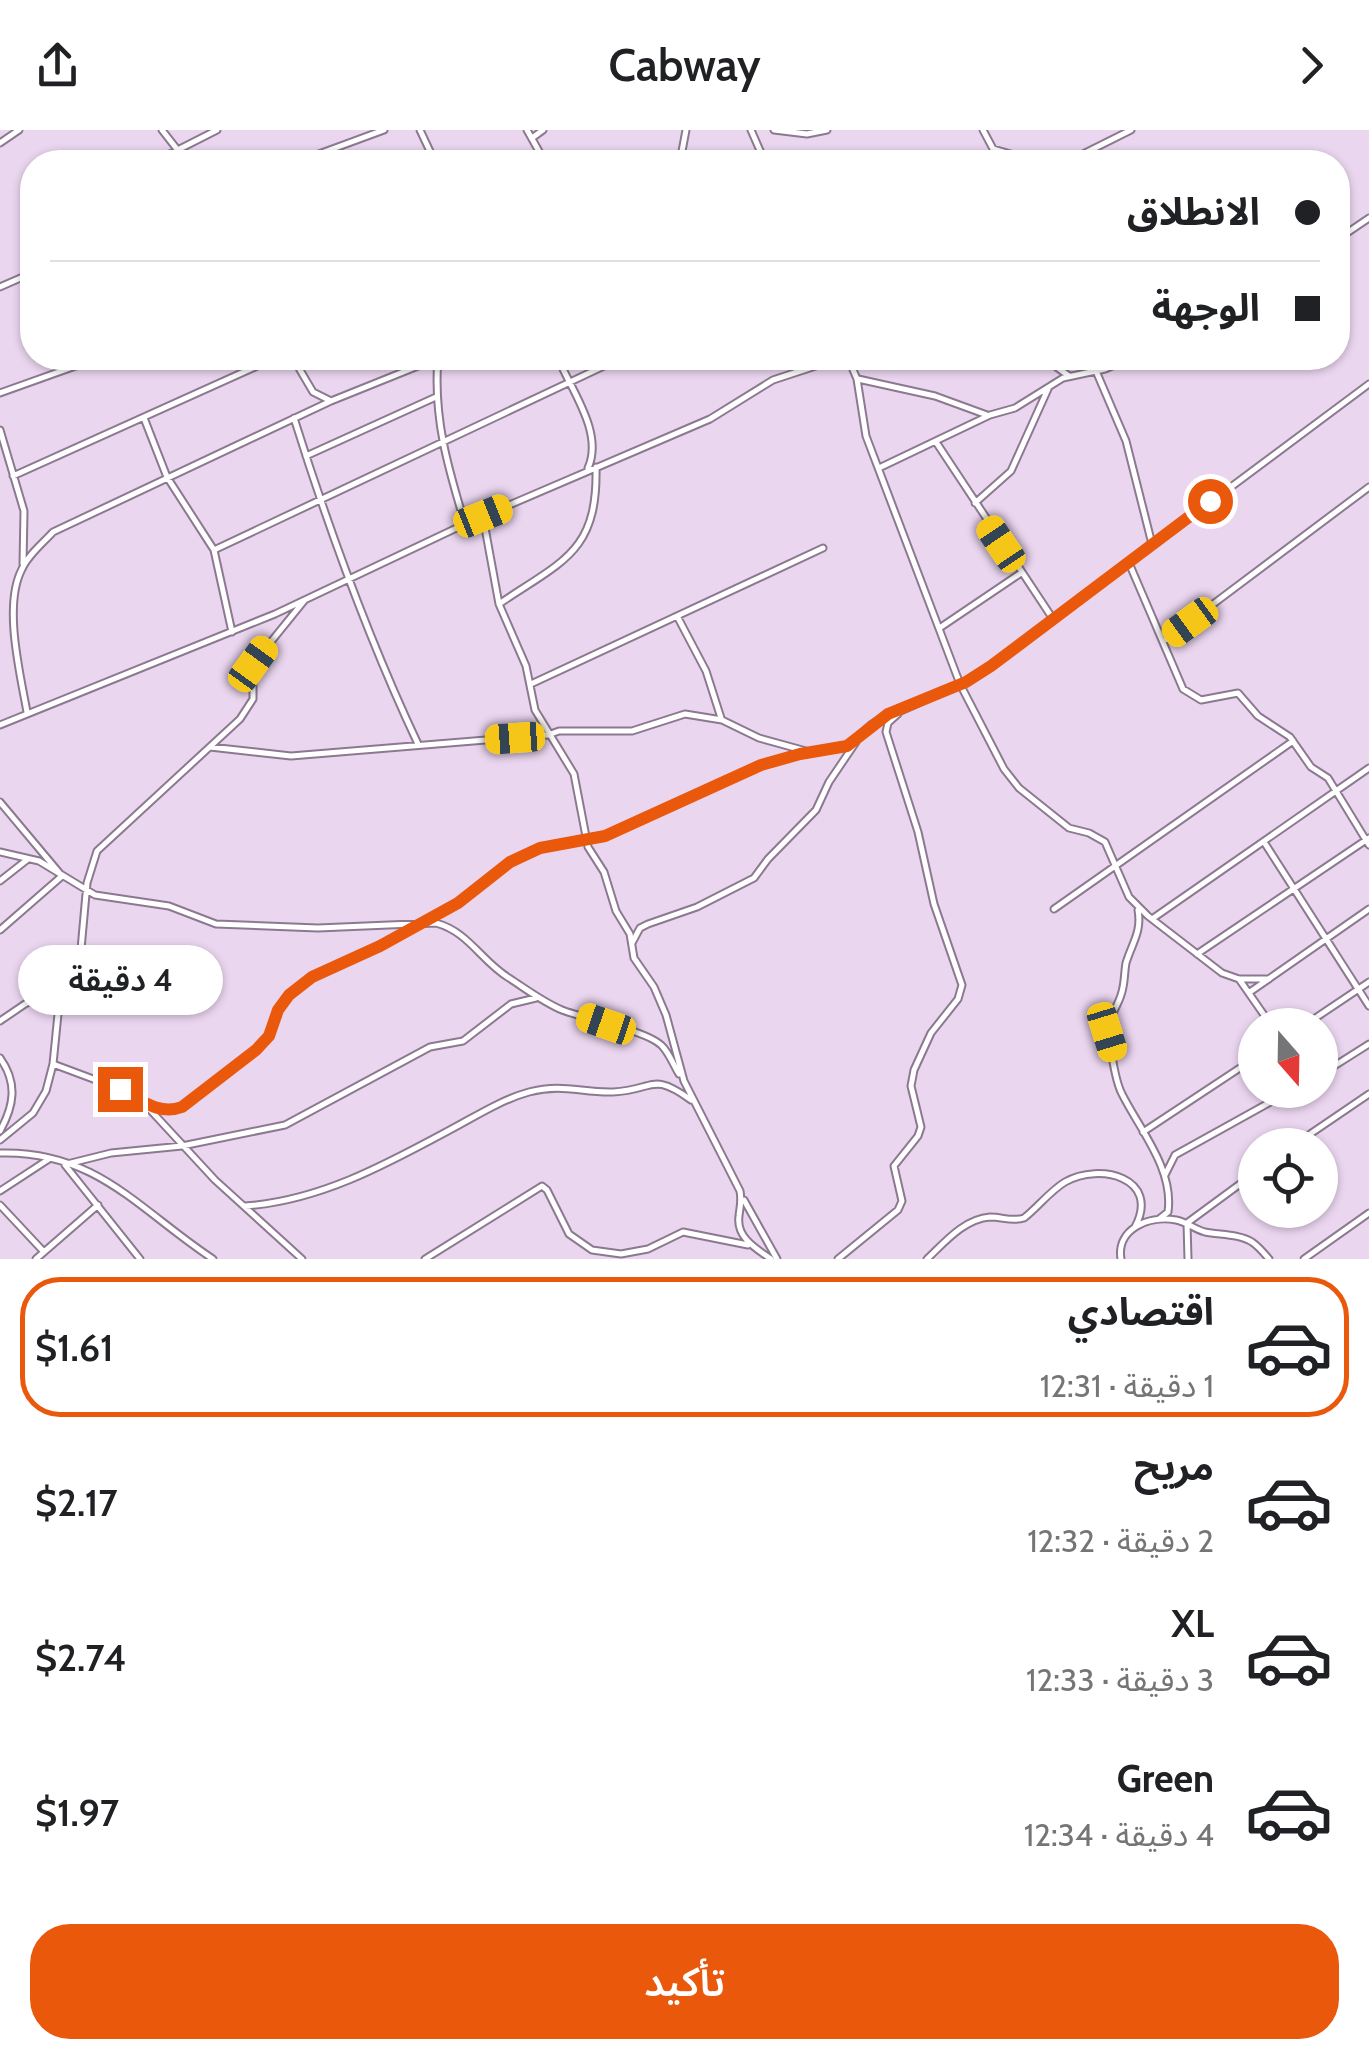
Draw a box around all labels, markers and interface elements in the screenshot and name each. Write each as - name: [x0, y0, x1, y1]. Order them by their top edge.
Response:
- icon: share: [30, 38, 85, 93]
- text: Cabway: [608, 38, 761, 92]
- icon: forward: [1284, 38, 1339, 93]
- text: الانطلاق: [1127, 188, 1260, 235]
- text: الوجهة: [1152, 284, 1260, 331]
- route start: [1188, 479, 1233, 524]
- car: [450, 491, 516, 541]
- car: [972, 511, 1030, 577]
- car: [1157, 592, 1223, 652]
- car: [223, 631, 283, 697]
- car: [484, 721, 546, 755]
- callout: 4 دقيقة: [18, 944, 222, 1014]
- text: 4 دقيقة: [68, 960, 173, 999]
- car: [1084, 999, 1130, 1065]
- car: [573, 1000, 639, 1048]
- north arrow: [1238, 1008, 1338, 1108]
- map controls: [1238, 1008, 1338, 1228]
- route end: [98, 1067, 143, 1112]
- button: locate: [1238, 1128, 1338, 1228]
- text: اقتصادي: [1068, 1288, 1214, 1335]
- icon: car: [1244, 1302, 1334, 1392]
- text: $1.61: [35, 1324, 114, 1371]
- text: 1 دقيقة · 12:31: [1040, 1366, 1214, 1405]
- text: مريح: [1134, 1443, 1214, 1490]
- icon: car: [1244, 1457, 1334, 1547]
- text: $2.17: [35, 1479, 117, 1526]
- text: 2 دقيقة · 12:32: [1027, 1521, 1214, 1560]
- text: XL: [1171, 1600, 1214, 1647]
- icon: car: [1244, 1612, 1334, 1702]
- text: $2.74: [35, 1634, 126, 1681]
- text: 3 دقيقة · 12:33: [1026, 1660, 1214, 1699]
- text: Green: [1117, 1755, 1214, 1802]
- icon: car: [1244, 1767, 1334, 1857]
- text: $1.97: [35, 1789, 119, 1836]
- text: 4 دقيقة · 12:34: [1024, 1815, 1214, 1854]
- button: تأكيد: [30, 1924, 1339, 2039]

